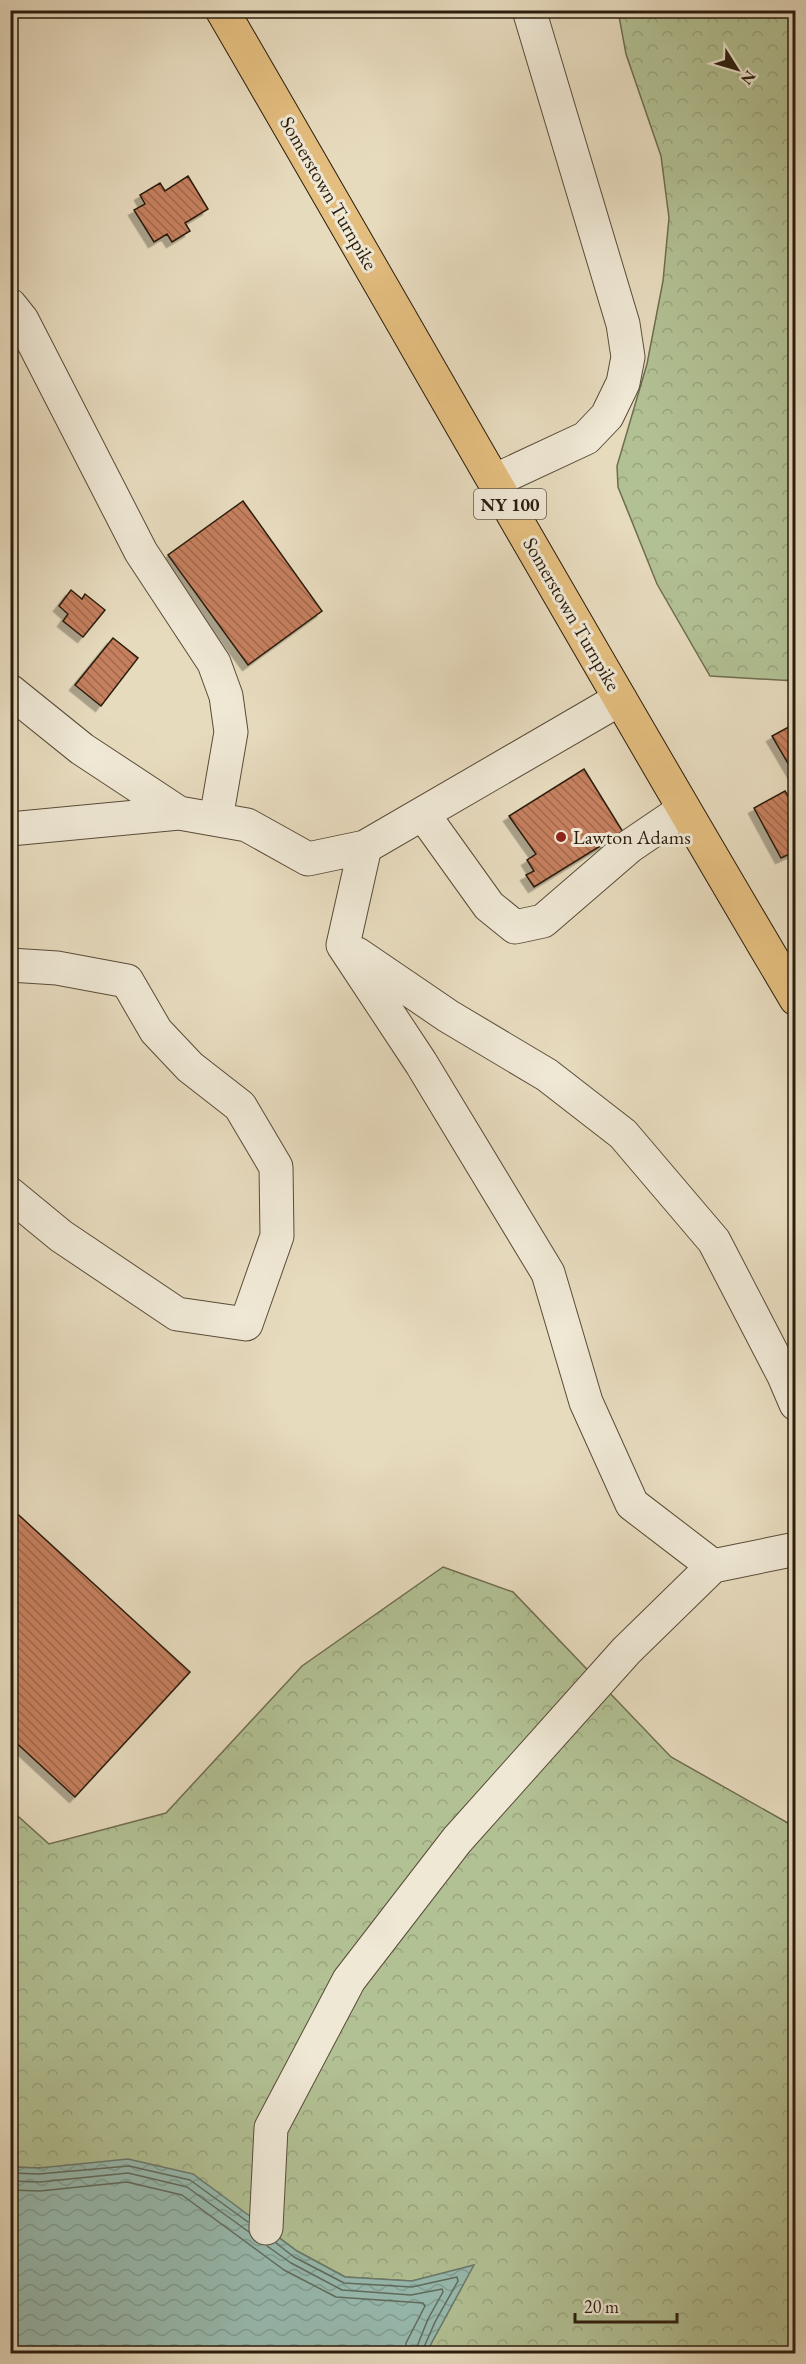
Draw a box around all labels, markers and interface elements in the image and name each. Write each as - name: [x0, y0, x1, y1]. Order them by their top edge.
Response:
- north arrow: [707, 39, 767, 99]
- text: N: [736, 66, 761, 89]
- street label: Somerstown Turnpike: [274, 111, 384, 275]
- road number: NY 100: [474, 489, 546, 519]
- street label: Somerstown Turnpike: [517, 532, 627, 696]
- place label: Lawton Adams: [573, 824, 691, 850]
- marker: Lawton Adams: [554, 830, 568, 844]
- scale bar: [575, 2286, 677, 2324]
- text: 20 m: [584, 2295, 619, 2318]

